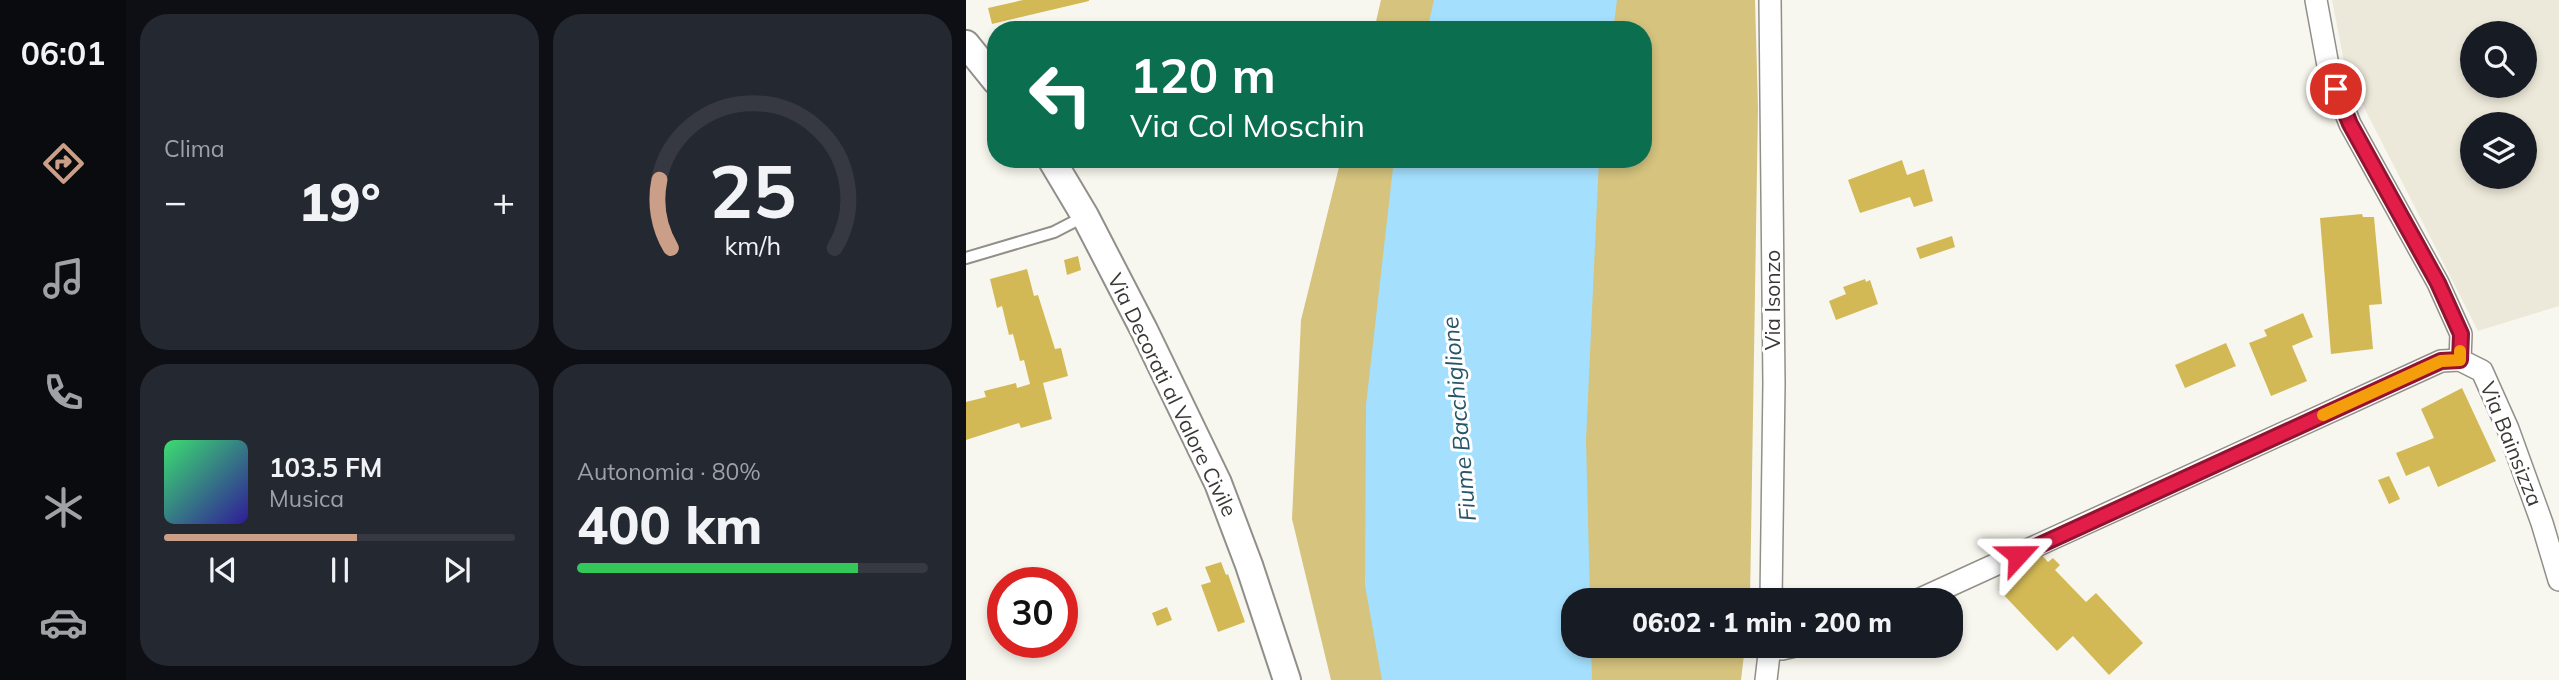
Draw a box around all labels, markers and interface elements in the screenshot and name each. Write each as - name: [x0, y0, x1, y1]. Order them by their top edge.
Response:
- map controls: [2460, 21, 2537, 189]
- button: search: [2460, 21, 2537, 98]
- text: 06:01: [21, 33, 105, 73]
- text: 120 m: [1130, 44, 1276, 105]
- icon: left: [1015, 49, 1106, 140]
- pin: [2306, 59, 2366, 119]
- icon: arrive: [2317, 70, 2355, 108]
- text: Via Col Moschin: [1130, 105, 1365, 145]
- button: layers: [2460, 112, 2537, 189]
- text: Clima: [164, 134, 225, 163]
- icon: directions: [39, 139, 88, 188]
- text: 25: [709, 145, 796, 236]
- text: 19°: [298, 169, 381, 234]
- text: −: [164, 177, 187, 225]
- text: +: [492, 177, 515, 225]
- text: km/h: [724, 230, 781, 261]
- street label: Via Isonzo: [1759, 250, 1785, 350]
- icon: music: [39, 254, 88, 303]
- street label: Via Decorati al Valore Civile: [1103, 269, 1243, 520]
- water label: Fiume Bacchiglione: [1435, 316, 1482, 523]
- icon: phone: [39, 368, 88, 417]
- street label: Via Bainsizza: [2475, 378, 2549, 510]
- text: 103.5 FM: [269, 451, 382, 484]
- text: Autonomia · 80%: [577, 457, 761, 486]
- icon: climate: [39, 483, 88, 532]
- text: Musica: [269, 484, 344, 513]
- text: 400 km: [577, 492, 762, 557]
- position arrow: [1981, 518, 2055, 592]
- icon: previous: [204, 551, 242, 589]
- icon: pause: [321, 551, 359, 589]
- icon: next: [438, 551, 476, 589]
- speed limit sign: 30: [987, 567, 1078, 658]
- icon: car: [39, 598, 88, 647]
- text: 06:02 · 1 min · 200 m: [1632, 606, 1892, 639]

